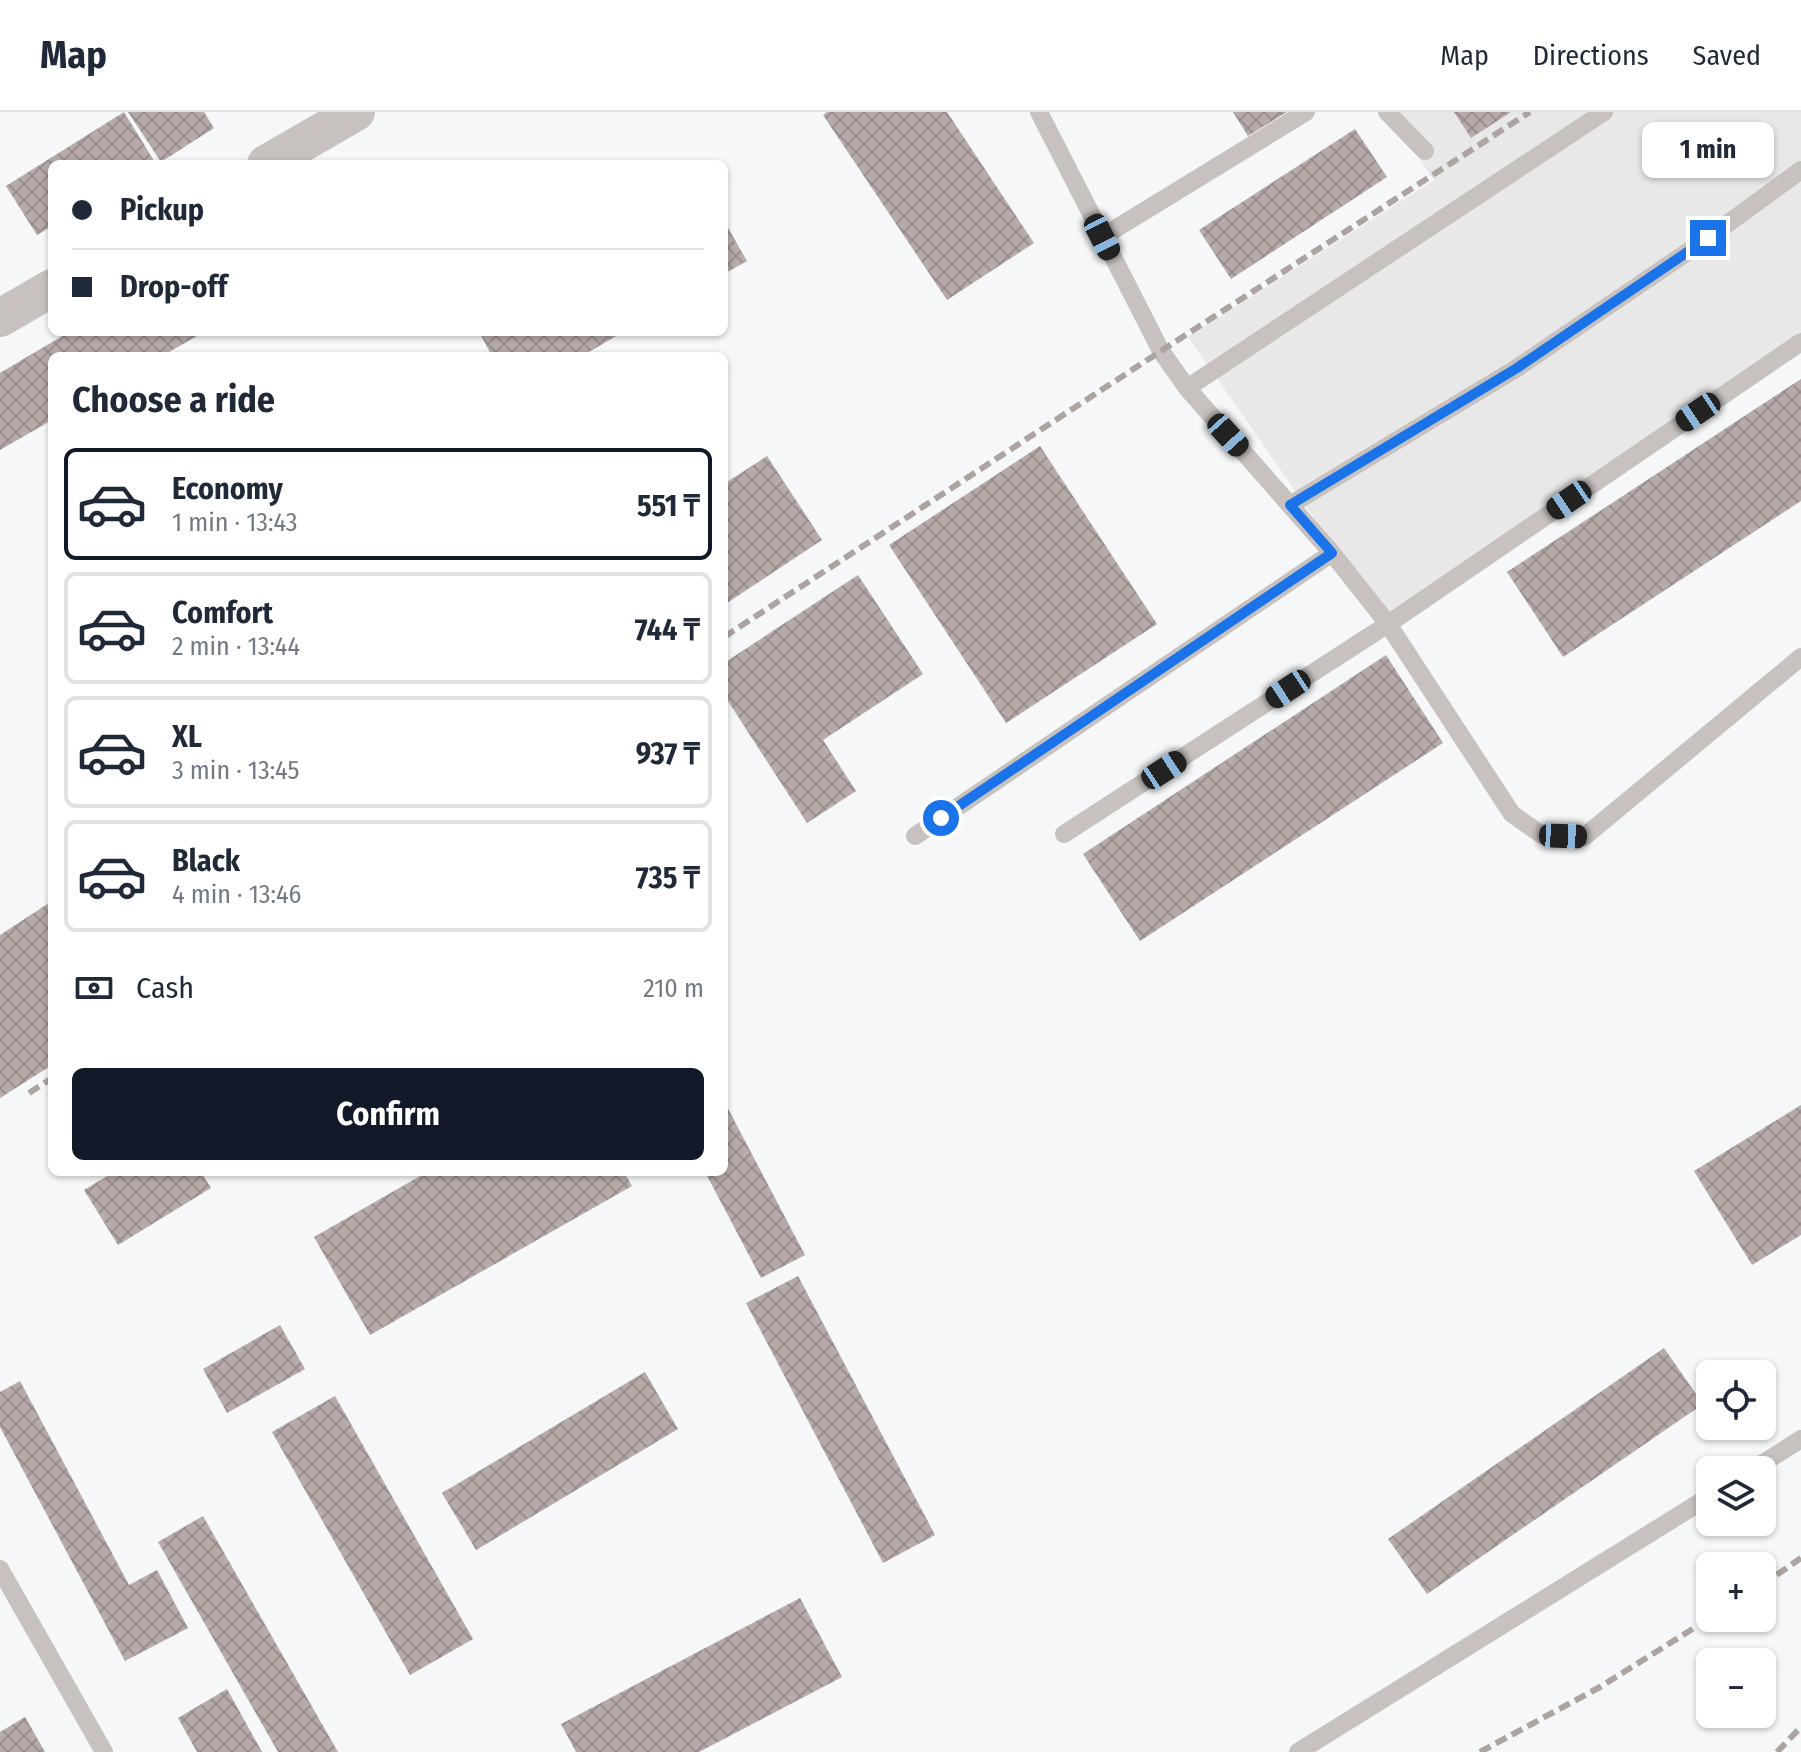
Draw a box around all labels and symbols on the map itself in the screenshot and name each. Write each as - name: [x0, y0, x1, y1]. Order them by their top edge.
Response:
- callout: 1 min: [1642, 122, 1774, 178]
- car: [1080, 210, 1124, 264]
- route end: [1690, 220, 1726, 256]
- car: [1671, 389, 1725, 435]
- car: [1203, 409, 1253, 461]
- car: [1542, 477, 1596, 523]
- car: [1261, 666, 1315, 712]
- car: [1137, 747, 1191, 793]
- route start: [923, 800, 959, 836]
- car: [1539, 823, 1587, 849]

